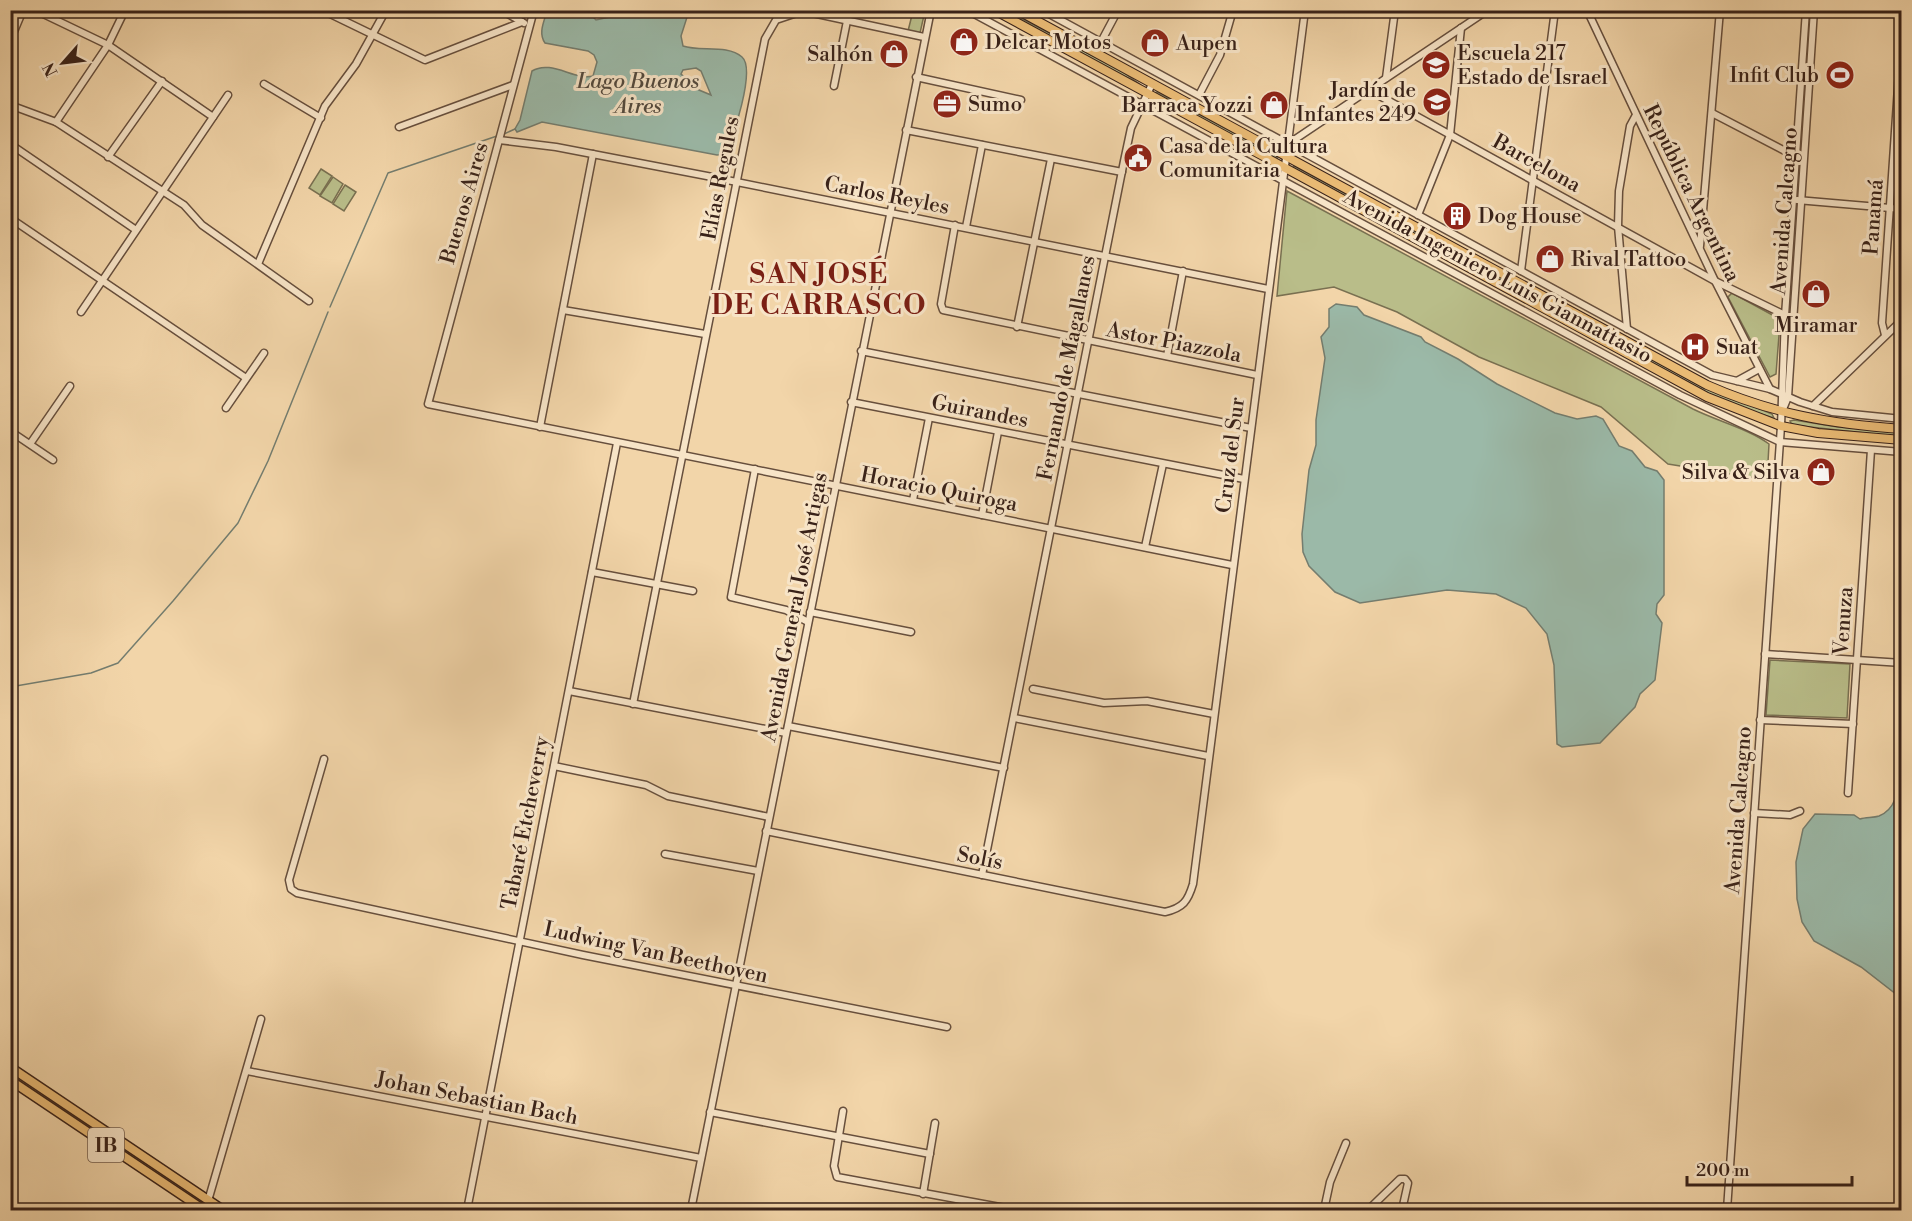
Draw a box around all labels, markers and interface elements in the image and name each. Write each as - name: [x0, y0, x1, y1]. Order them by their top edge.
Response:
- shop icon: Delcar Motos: [948, 26, 980, 58]
- shop icon: Aupen: [1139, 27, 1171, 59]
- place label: Delcar Motos: [985, 30, 1111, 56]
- place label: Aupen: [1175, 31, 1238, 57]
- north arrow: [33, 33, 93, 93]
- shop icon: Salhón: [878, 38, 910, 70]
- place label: Escuela 217 Estado de Israel: [1457, 41, 1608, 91]
- place label: Salhón: [807, 42, 873, 68]
- school or university icon: Escuela 217 Estado de Israel: [1420, 49, 1452, 81]
- text: N: [39, 59, 62, 80]
- sports icon: Infit Club: [1824, 59, 1856, 91]
- place label: Infit Club: [1730, 63, 1819, 89]
- water label: Lago Buenos Aires: [576, 68, 699, 120]
- place label: Jardín de Infantes 249: [1296, 78, 1416, 128]
- school or university icon: Jardín de Infantes 249: [1421, 86, 1453, 118]
- office icon: Sumo: [931, 88, 963, 120]
- shop icon: Barraca Yozzi: [1258, 89, 1290, 121]
- place label: Sumo: [968, 92, 1022, 118]
- place label: Barraca Yozzi: [1121, 93, 1253, 119]
- street label: República Argentina: [1637, 100, 1746, 287]
- street label: Elías Regules: [696, 114, 746, 242]
- street label: Avenida Calcagno: [1766, 126, 1804, 297]
- street label: Barcelona: [1487, 129, 1585, 199]
- place label: Casa de la Cultura Comunitaria: [1159, 134, 1328, 184]
- street label: Buenos Aires: [435, 140, 495, 268]
- public building icon: Casa de la Cultura Comunitaria: [1122, 142, 1154, 174]
- street label: Carlos Reyles: [822, 171, 951, 221]
- street label: Panamá: [1858, 178, 1890, 256]
- street label: Avenida Ingeniero Luis Giannattasio: [1338, 184, 1656, 370]
- building icon: Dog House: [1441, 200, 1473, 232]
- place label: Dog House: [1478, 204, 1582, 230]
- shop icon: Rival Tattoo: [1534, 243, 1566, 275]
- place label: Rival Tattoo: [1571, 247, 1686, 273]
- street label: Fernando de Magallanes: [1032, 253, 1102, 483]
- district label: SAN JOSÉ DE CARRASCO: [711, 255, 927, 323]
- shop icon: Miramar: [1800, 278, 1832, 310]
- place label: Miramar: [1774, 313, 1858, 339]
- street label: Astor Piazzola: [1103, 317, 1244, 369]
- hospital icon: Suat: [1679, 331, 1711, 363]
- place label: Suat: [1716, 335, 1759, 361]
- street label: Guirandes: [929, 390, 1031, 434]
- street label: Cruz del Sur: [1211, 396, 1251, 515]
- shop icon: Silva & Silva: [1805, 456, 1837, 488]
- place label: Silva & Silva: [1682, 460, 1800, 486]
- street label: Horacio Quiroga: [858, 462, 1020, 518]
- street label: Avenida General José Artigas: [756, 470, 834, 745]
- street label: Venuza: [1829, 585, 1859, 657]
- street label: Avenida Calcagno: [1720, 725, 1758, 896]
- street label: Tabaré Etcheverry: [496, 734, 556, 912]
- street label: Solís: [955, 842, 1005, 876]
- street label: Ludwing Van Beethoven: [541, 916, 771, 990]
- street label: Johan Sebastian Bach: [372, 1066, 581, 1131]
- road number: IB: [88, 1128, 124, 1162]
- scale bar: [1687, 1149, 1852, 1187]
- text: 200 m: [1696, 1159, 1750, 1182]

